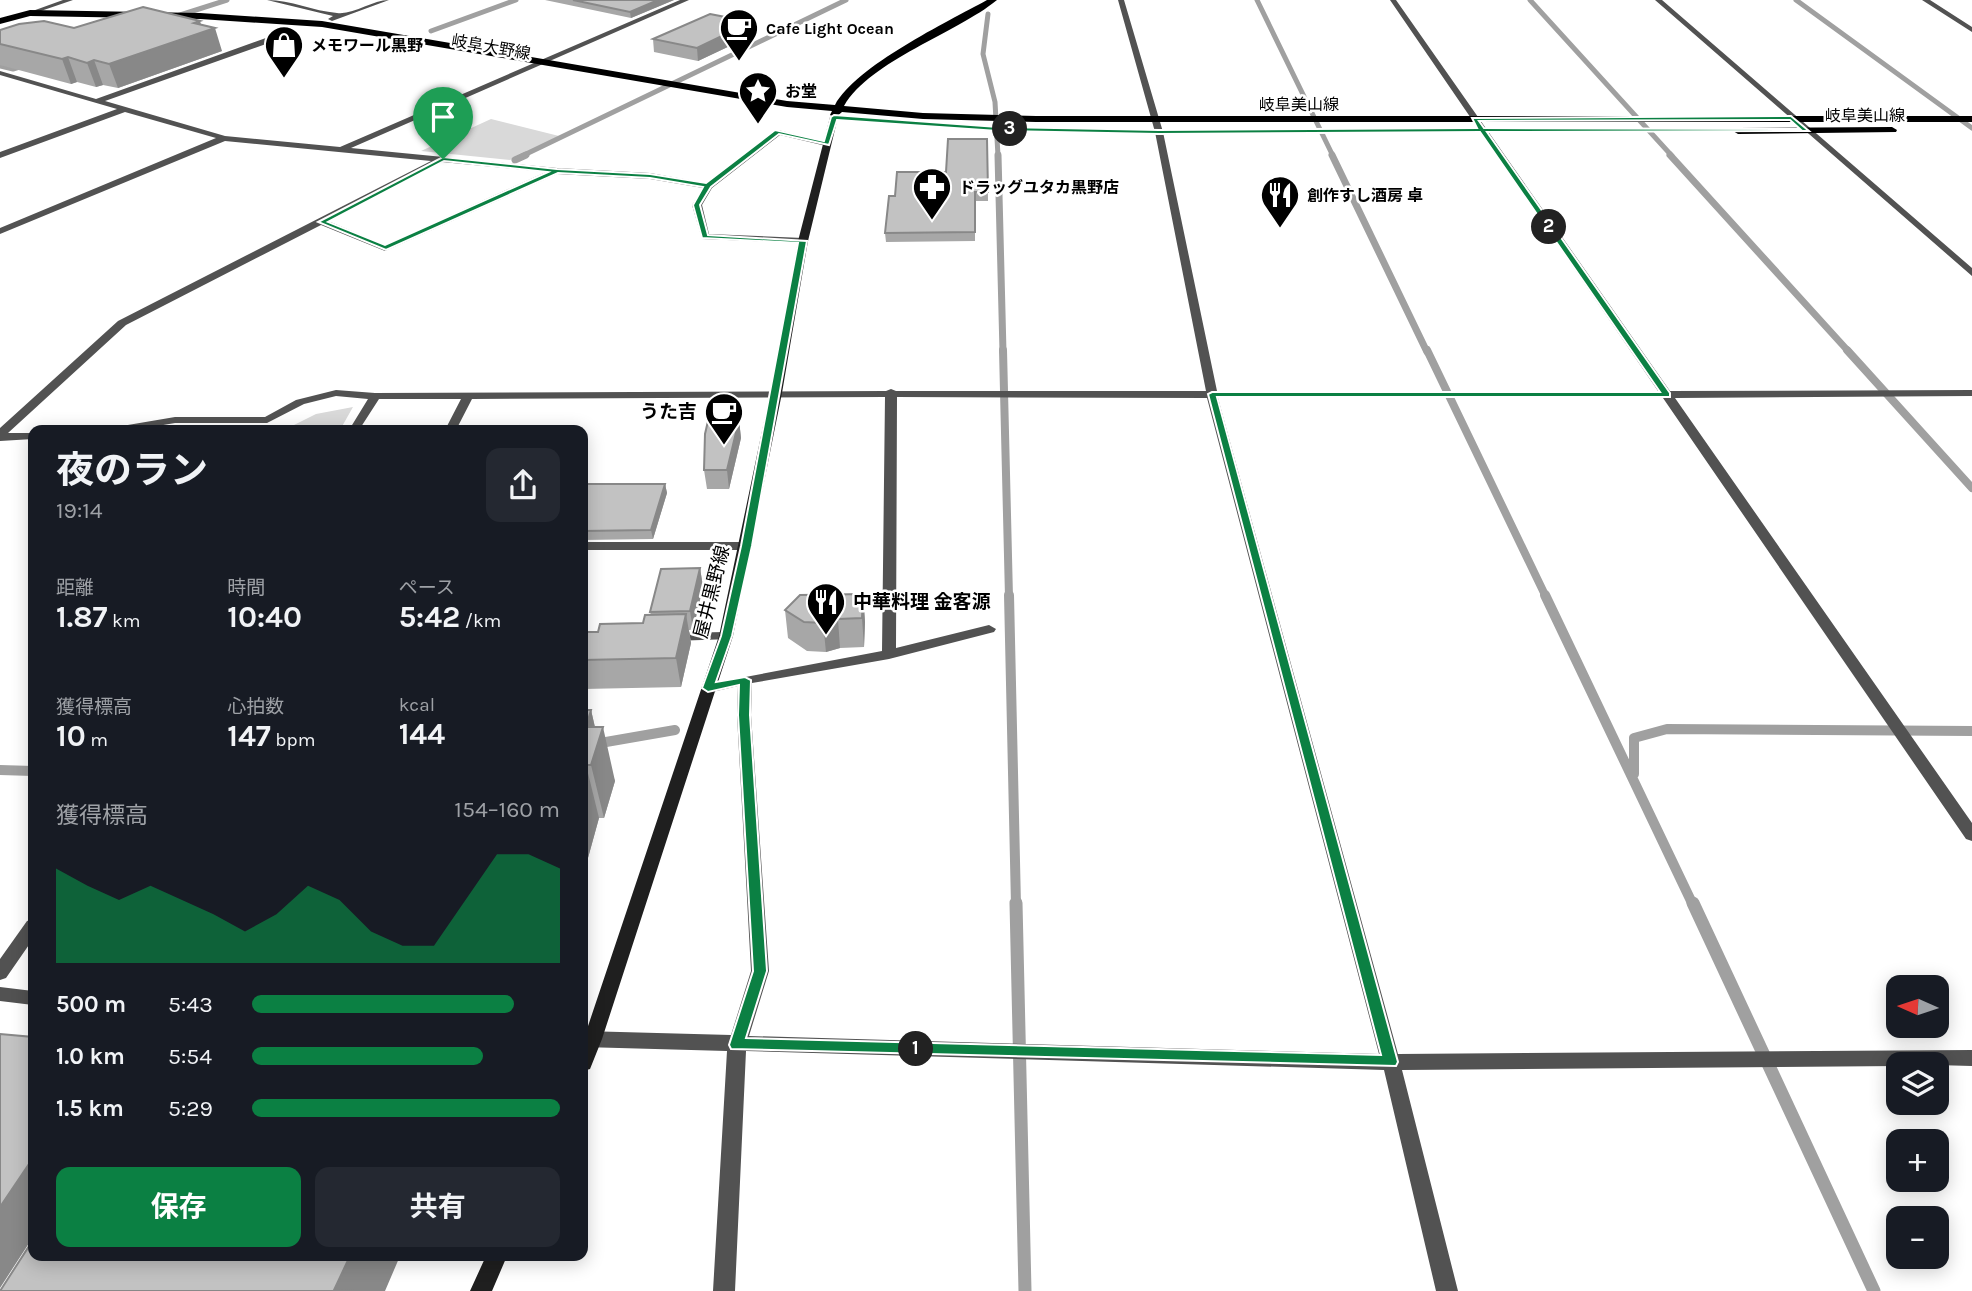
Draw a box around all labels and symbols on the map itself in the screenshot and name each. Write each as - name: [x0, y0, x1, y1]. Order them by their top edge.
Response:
- cafe icon: Cafe Light Ocean: [718, 7, 760, 62]
- place label: Cafe Light Ocean: [766, 19, 894, 38]
- shop icon: メモワール黒野: [263, 24, 305, 79]
- street label: 岐阜大野線: [450, 31, 532, 63]
- place label: メモワール黒野: [311, 36, 423, 55]
- place icon: お堂: [737, 70, 779, 125]
- place label: お堂: [785, 82, 817, 101]
- pin: [413, 87, 473, 159]
- street label: 岐阜美山線: [1259, 95, 1339, 114]
- street label: 岐阜美山線: [1825, 106, 1905, 125]
- pin: 3: [992, 111, 1028, 146]
- pharmacy icon: ドラッグユタカ黒野店: [911, 166, 953, 221]
- restaurant icon: 創作すし酒房 卓: [1259, 174, 1301, 229]
- place label: ドラッグユタカ黒野店: [959, 178, 1119, 197]
- place label: 創作すし酒房 卓: [1307, 186, 1423, 205]
- pin: 2: [1532, 210, 1566, 244]
- cafe icon: うた吉: [703, 391, 745, 446]
- place label: うた吉: [640, 401, 697, 423]
- street label: 屋井黒野線: [690, 543, 734, 641]
- restaurant icon: 中華料理 金客源: [805, 581, 847, 636]
- place label: 中華料理 金客源: [853, 591, 991, 613]
- north arrow: [1886, 975, 1950, 1038]
- pin: 1: [898, 1032, 934, 1066]

